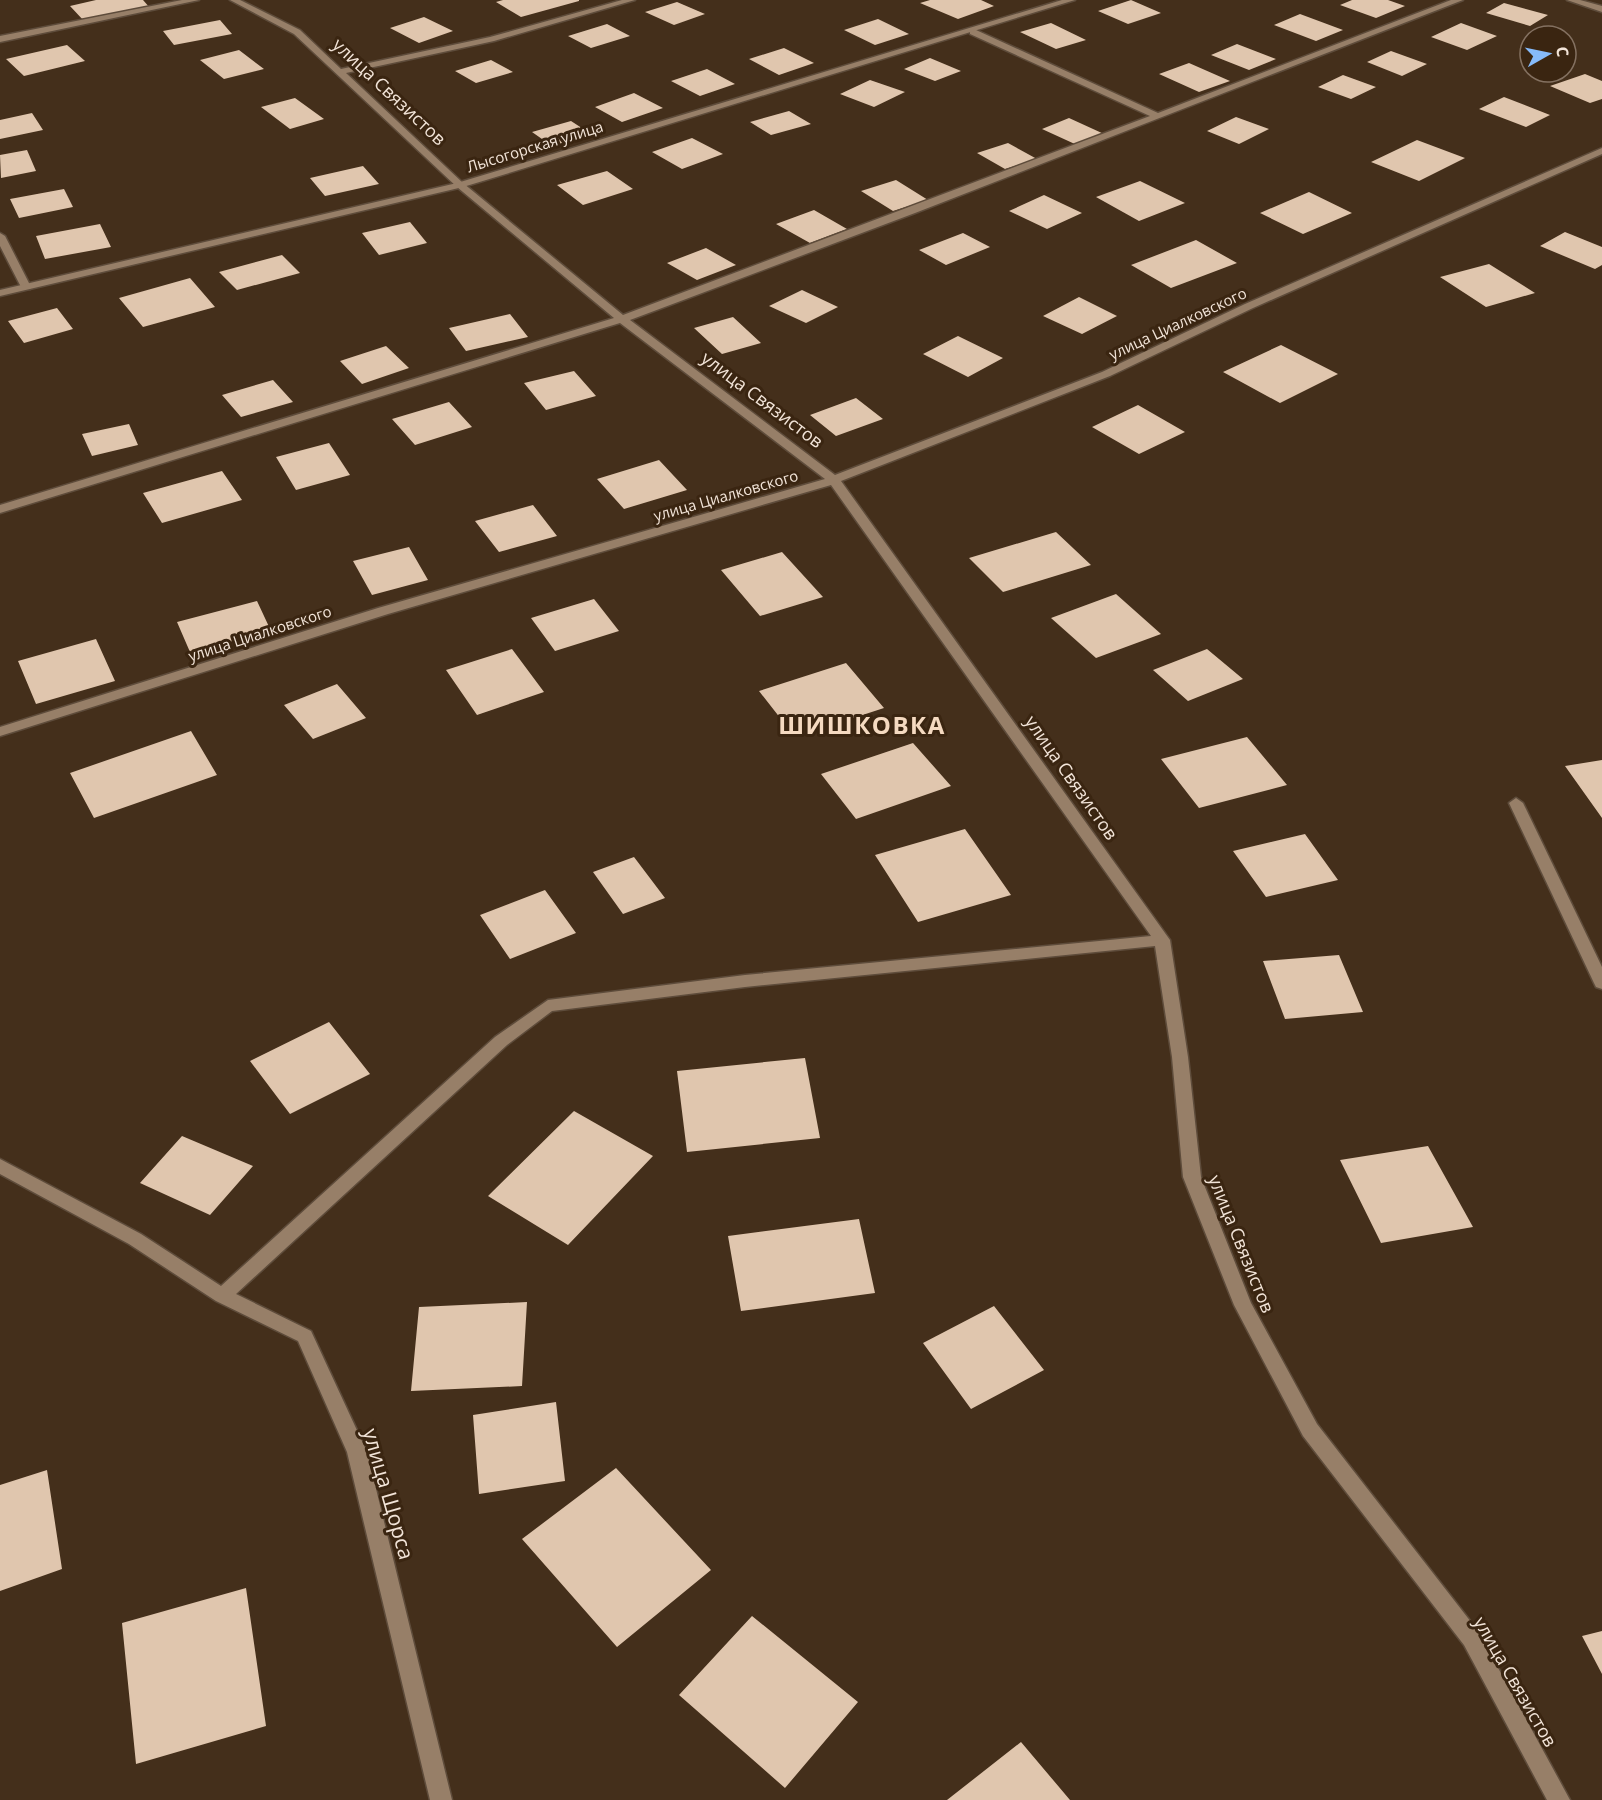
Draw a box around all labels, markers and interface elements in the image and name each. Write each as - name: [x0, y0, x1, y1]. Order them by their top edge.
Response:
- north arrow: [1518, 24, 1578, 84]
- street label: улица Связистов: [328, 32, 452, 150]
- text: С: [1551, 45, 1574, 58]
- street label: Лысогорская улица: [464, 116, 605, 176]
- street label: улица Циалковского: [1106, 282, 1250, 364]
- street label: улица Связистов: [697, 345, 828, 453]
- street label: улица Циалковского: [651, 465, 800, 525]
- street label: улица Циалковского: [185, 600, 334, 666]
- district label: ШИШКОВКА: [778, 708, 946, 741]
- street label: улица Связистов: [1020, 710, 1124, 844]
- street label: улица Связистов: [1203, 1171, 1281, 1316]
- street label: улица Щорса: [357, 1425, 421, 1563]
- street label: улица Связистов: [1469, 1612, 1563, 1751]

